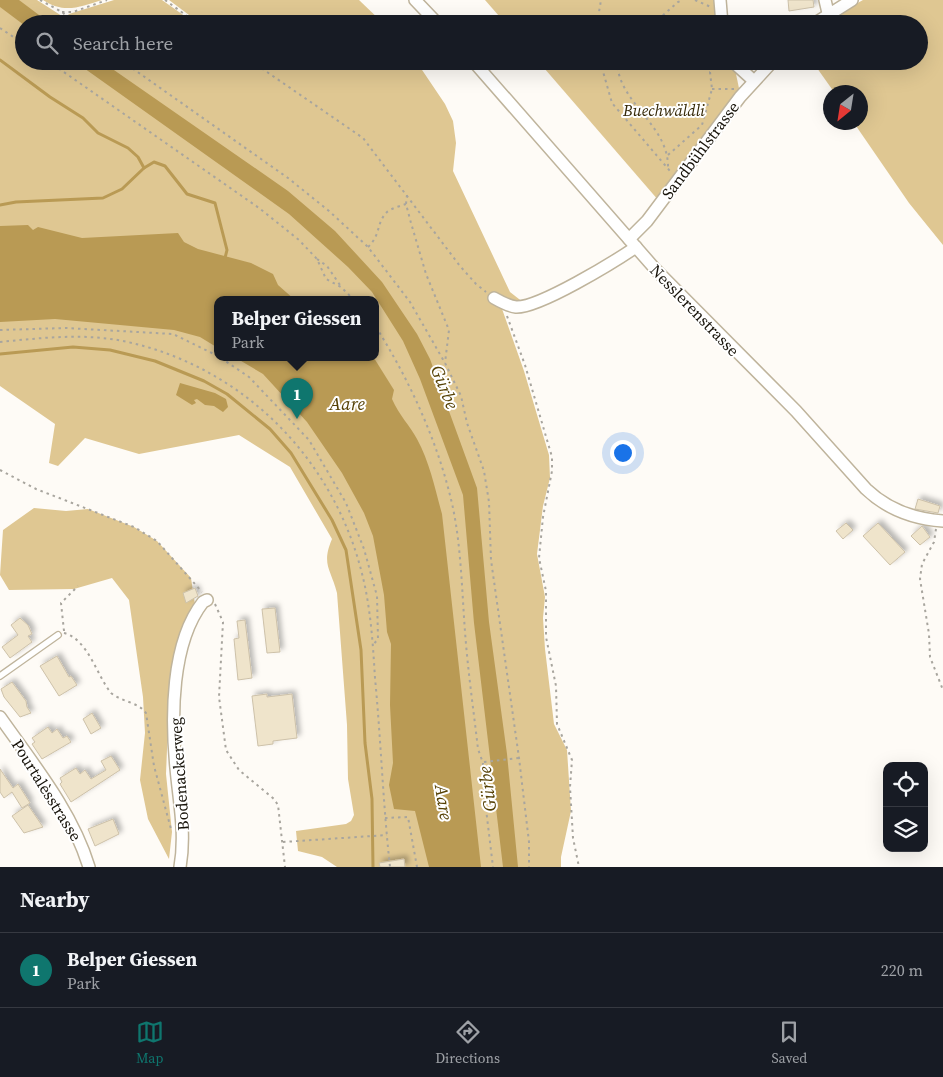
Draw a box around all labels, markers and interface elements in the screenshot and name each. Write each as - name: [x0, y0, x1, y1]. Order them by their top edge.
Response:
- search box: [15, 15, 928, 70]
- icon: search: [33, 29, 61, 57]
- text: Search here: [73, 30, 173, 56]
- north arrow: [823, 85, 868, 130]
- street label: Sandbühlstrasse: [656, 97, 744, 203]
- park label: Buechwäldli: [622, 99, 705, 121]
- street label: Nesslerenstrasse: [645, 259, 745, 361]
- popup: [214, 296, 379, 361]
- text: Belper Giessen: [231, 305, 362, 331]
- text: Park: [231, 331, 264, 353]
- water label: Gürbe: [425, 361, 465, 413]
- pin: 1: [281, 378, 313, 419]
- water label: Aare: [328, 391, 365, 416]
- your location: [610, 440, 636, 466]
- street label: Bodenackerweg: [164, 717, 194, 831]
- street label: Pourtalèsstrasse: [7, 735, 87, 845]
- map controls: [883, 762, 928, 852]
- button: locate: [883, 762, 928, 807]
- water label: Gürbe: [472, 764, 502, 813]
- water label: Aare: [429, 781, 459, 822]
- button: layers: [883, 807, 928, 852]
- text: Nearby: [20, 885, 90, 914]
- text: Belper Giessen: [67, 946, 197, 972]
- text: 1: [32, 959, 40, 981]
- text: 220 m: [881, 959, 923, 981]
- text: Park: [67, 972, 100, 994]
- tab: Map: [136, 1018, 164, 1068]
- tab: Directions: [435, 1018, 500, 1068]
- tab: Saved: [771, 1018, 807, 1068]

